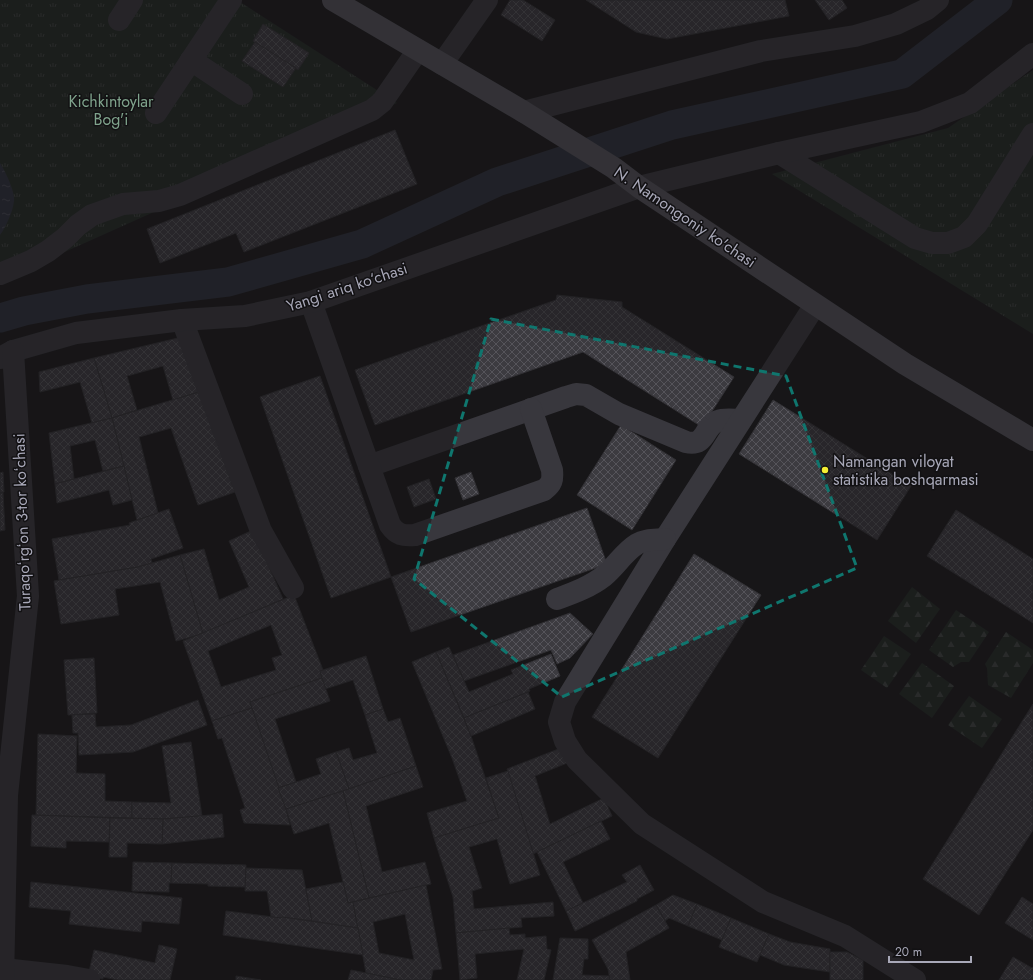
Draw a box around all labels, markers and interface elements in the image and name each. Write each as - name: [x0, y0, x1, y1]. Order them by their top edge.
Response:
- park label: Kichkintoylar Bog'i: [68, 90, 154, 131]
- street label: N. Namongoniy ko'chasi: [609, 161, 761, 273]
- street label: Yangi ariq ko‘chasi: [284, 257, 410, 317]
- street label: Turaqoʻrgʻon 3-tor koʻchasi: [7, 433, 37, 611]
- place label: Namangan viloyat statistika boshqarmasi: [833, 450, 979, 491]
- marker: Namangan viloyat statistika boshqarmasi: [820, 465, 830, 475]
- scale bar: [889, 938, 971, 964]
- text: 20 m: [895, 943, 922, 961]

